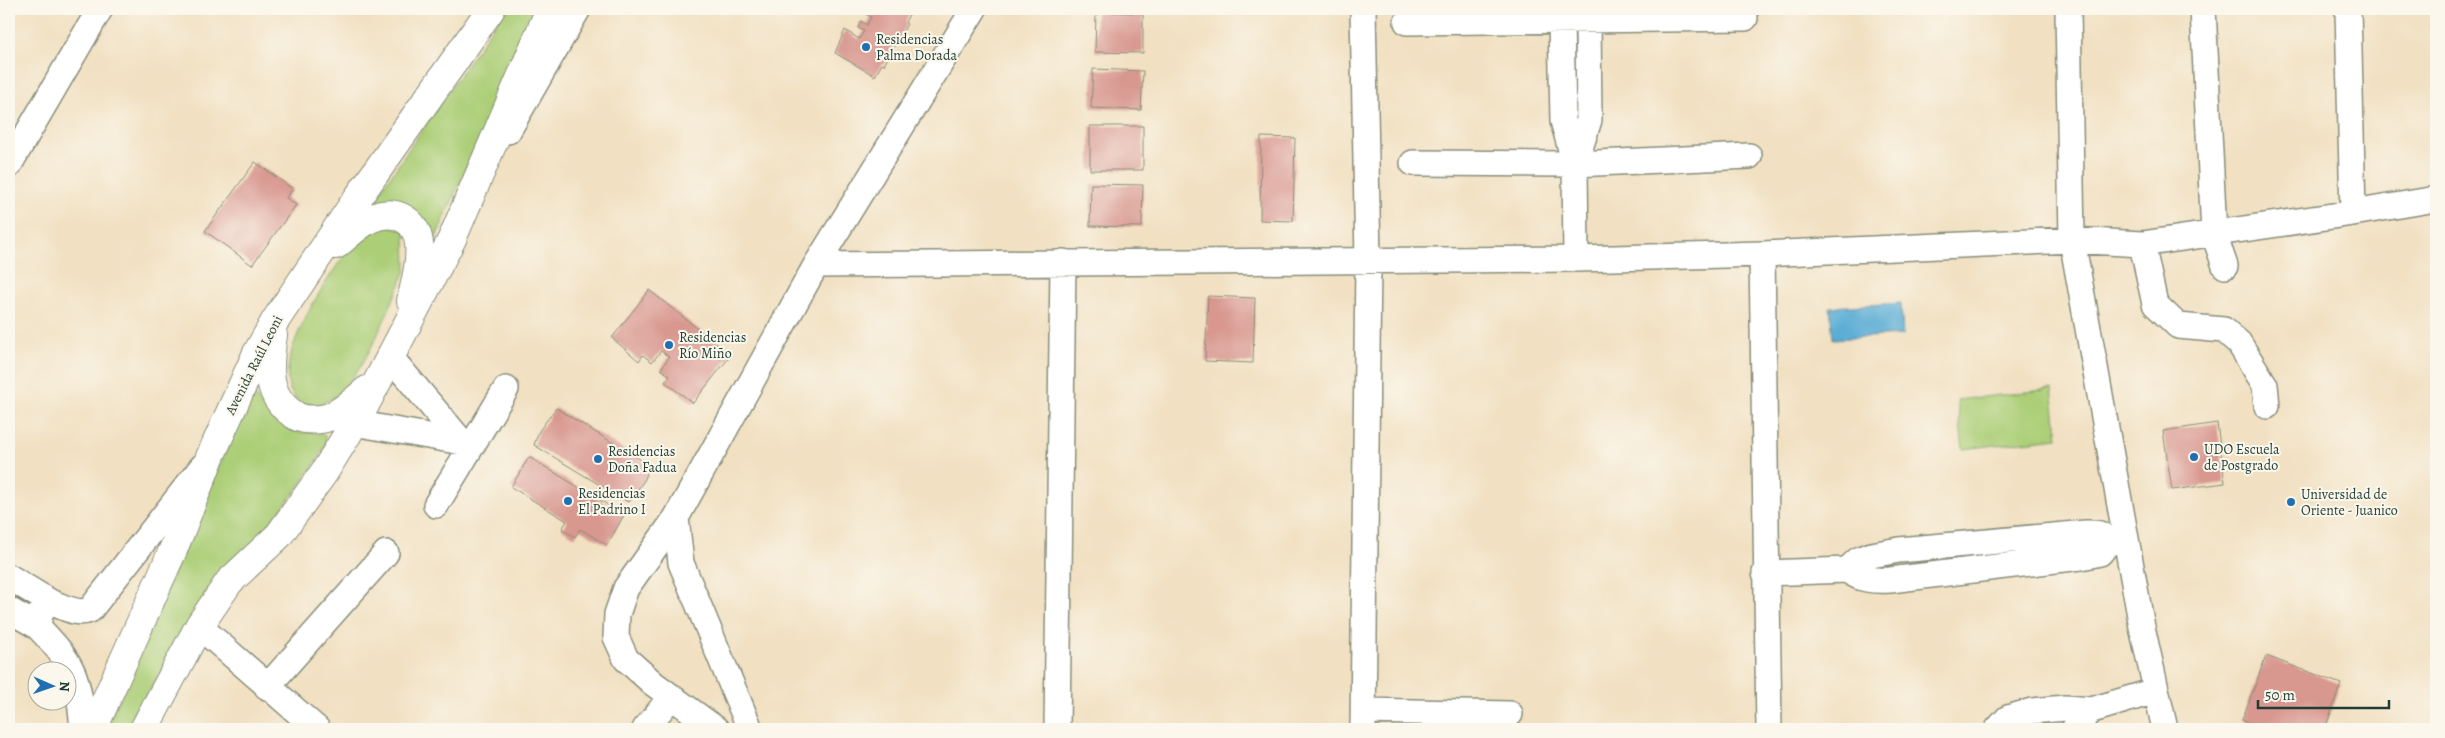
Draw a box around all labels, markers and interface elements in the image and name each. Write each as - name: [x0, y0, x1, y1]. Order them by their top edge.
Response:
- place label: Residencias Palma Dorada: [876, 30, 957, 65]
- marker: Residencias Palma Dorada: [860, 41, 872, 53]
- street label: Avenida Raúl Leoni: [220, 312, 287, 419]
- place label: Residencias Río Miño: [679, 328, 746, 363]
- marker: Residencias Río Miño: [663, 339, 675, 351]
- place label: UDO Escuela de Postgrado: [2204, 440, 2280, 475]
- place label: Residencias Doña Fadua: [608, 442, 677, 477]
- marker: UDO Escuela de Postgrado: [2188, 451, 2200, 463]
- marker: Residencias Doña Fadua: [592, 453, 604, 465]
- place label: Residencias El Padrino I: [578, 484, 646, 519]
- place label: Universidad de Oriente - Juanico: [2301, 485, 2398, 520]
- marker: Residencias El Padrino I: [562, 495, 574, 507]
- marker: Universidad de Oriente - Juanico: [2285, 496, 2297, 508]
- north arrow: [28, 660, 78, 710]
- scale bar: [2258, 678, 2389, 710]
- text: N: [55, 681, 74, 692]
- text: 50 m: [2265, 685, 2295, 705]

